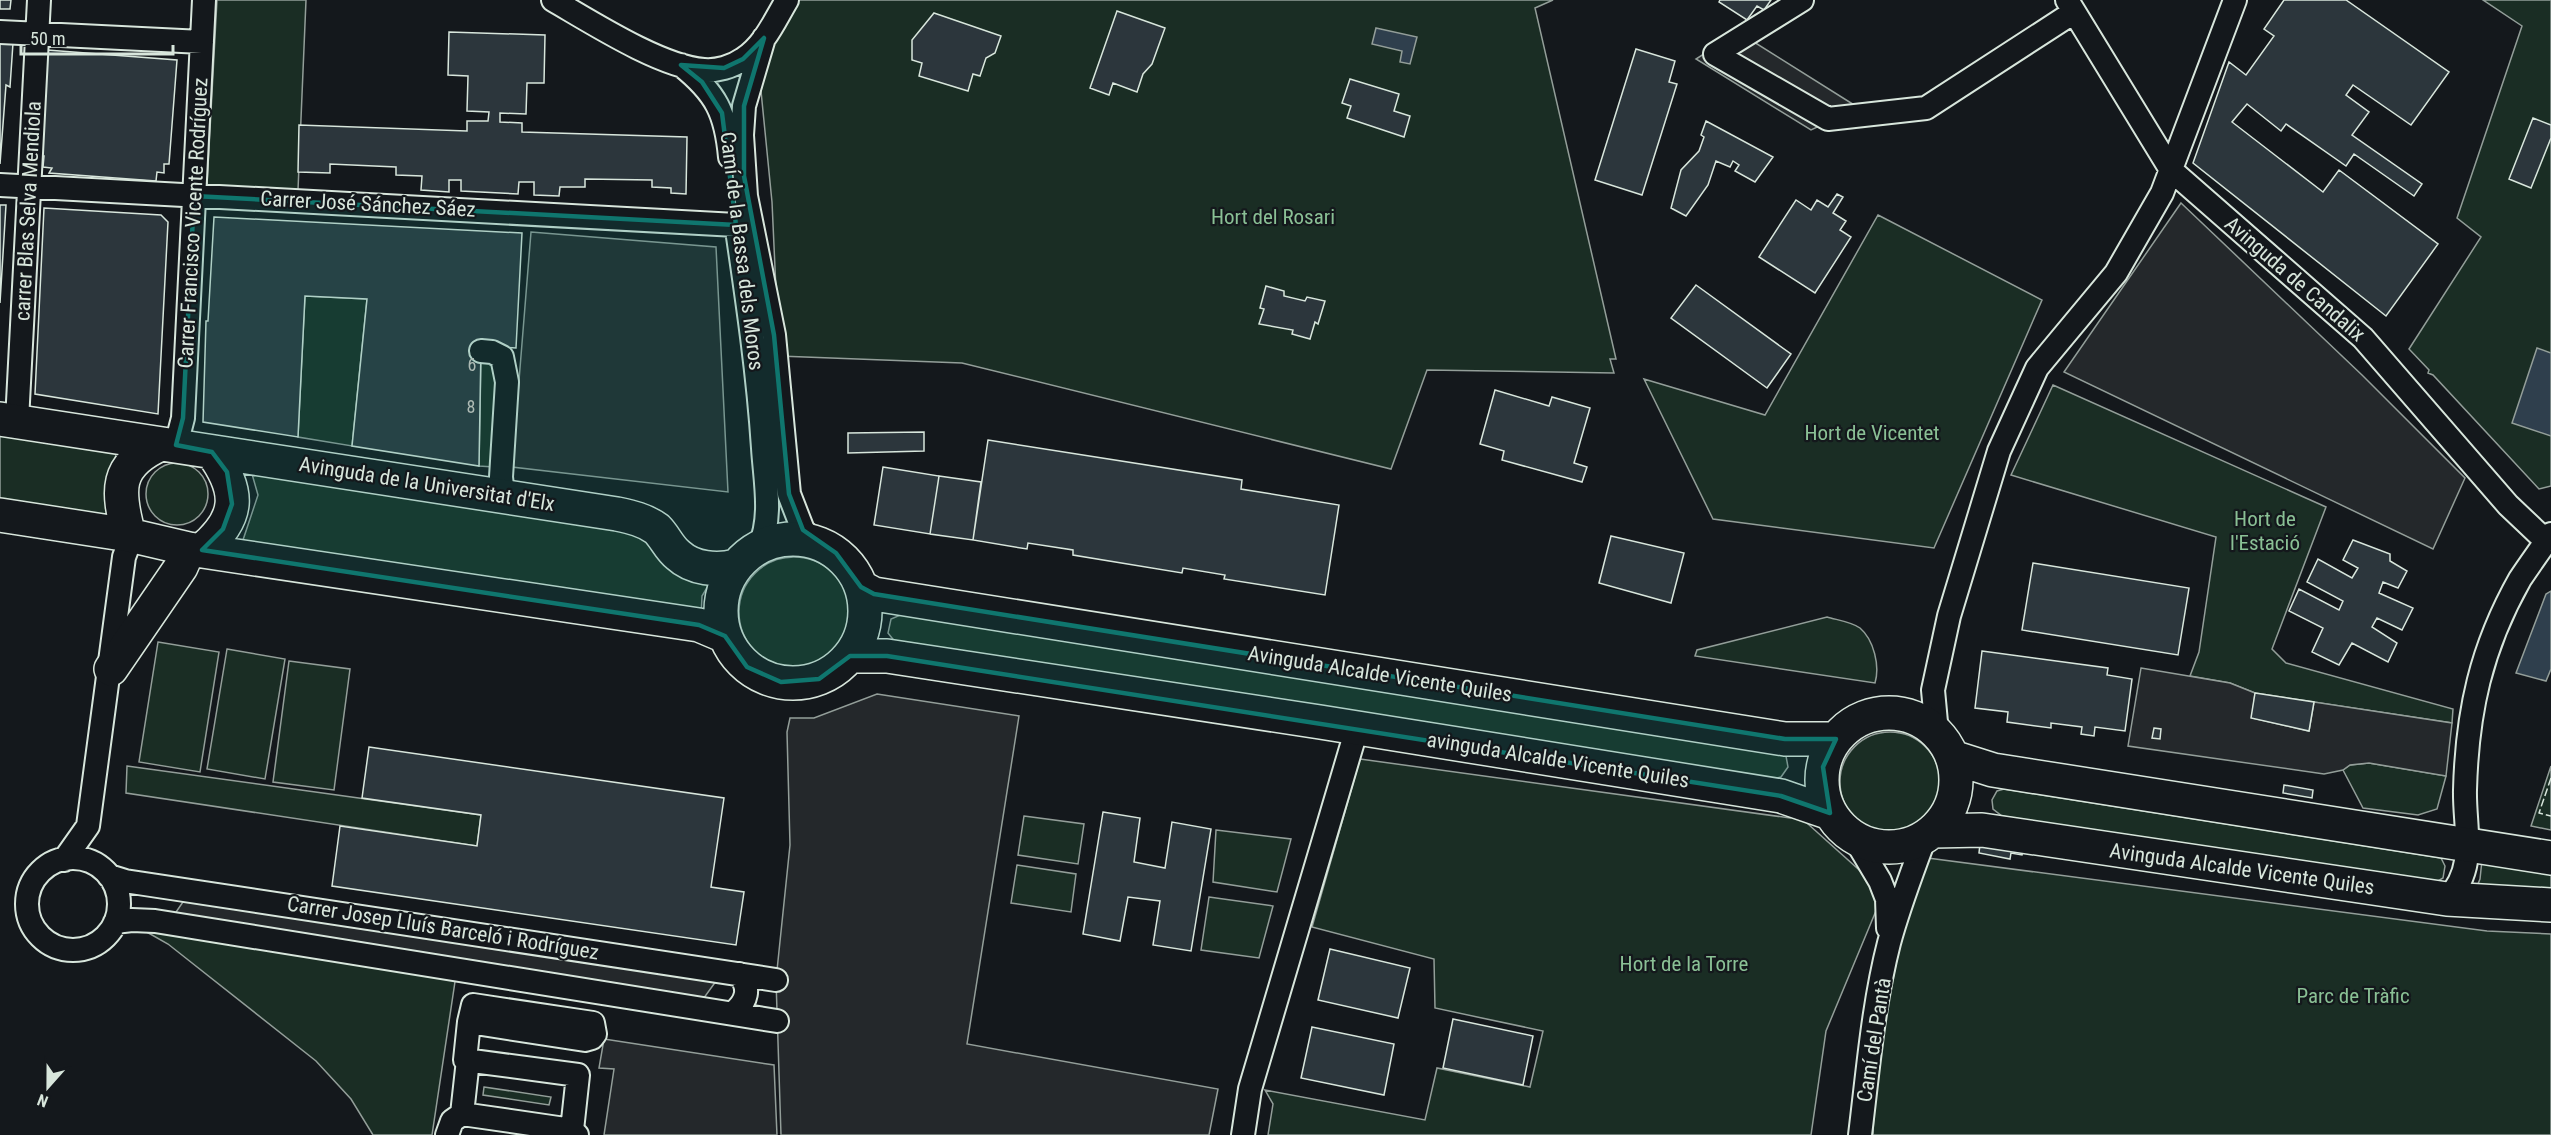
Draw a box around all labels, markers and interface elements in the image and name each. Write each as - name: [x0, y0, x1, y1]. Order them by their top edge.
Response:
- scale bar: [21, 18, 172, 56]
- text: 50 m: [30, 28, 65, 49]
- street label: Carrer Francisco Vicente Rodríguez: [173, 77, 213, 369]
- street label: carrer Blas Selva Mendiola: [10, 101, 46, 321]
- street label: Camí de la Bassa dels Moros: [715, 130, 769, 372]
- street label: Carrer José Sánchez Sáez: [260, 186, 476, 222]
- park label: Hort del Rosari: [1211, 205, 1335, 229]
- street label: Avinguda de Candalix: [2220, 212, 2370, 346]
- house number: 6: [468, 354, 476, 375]
- house number: 8: [467, 396, 475, 417]
- park label: Hort de Vicentet: [1804, 421, 1940, 445]
- street label: Avinguda de la Universitat d'Elx: [298, 452, 556, 516]
- park label: Hort de l'Estació: [2230, 507, 2300, 555]
- street label: Avinguda Alcalde Vicente Quiles: [1246, 641, 1514, 707]
- street label: avinguda Alcalde Vicente Quiles: [1425, 727, 1691, 793]
- street label: Avinguda Alcalde Vicente Quiles: [2108, 839, 2376, 899]
- street label: Carrer Josep Lluís Barceló i Rodríguez: [285, 891, 601, 965]
- park label: Hort de la Torre: [1620, 952, 1749, 976]
- street label: Camí del Pantà: [1852, 976, 1896, 1104]
- park label: Parc de Tràfic: [2296, 984, 2410, 1008]
- north arrow: [18, 1057, 78, 1117]
- text: N: [35, 1090, 51, 1111]

